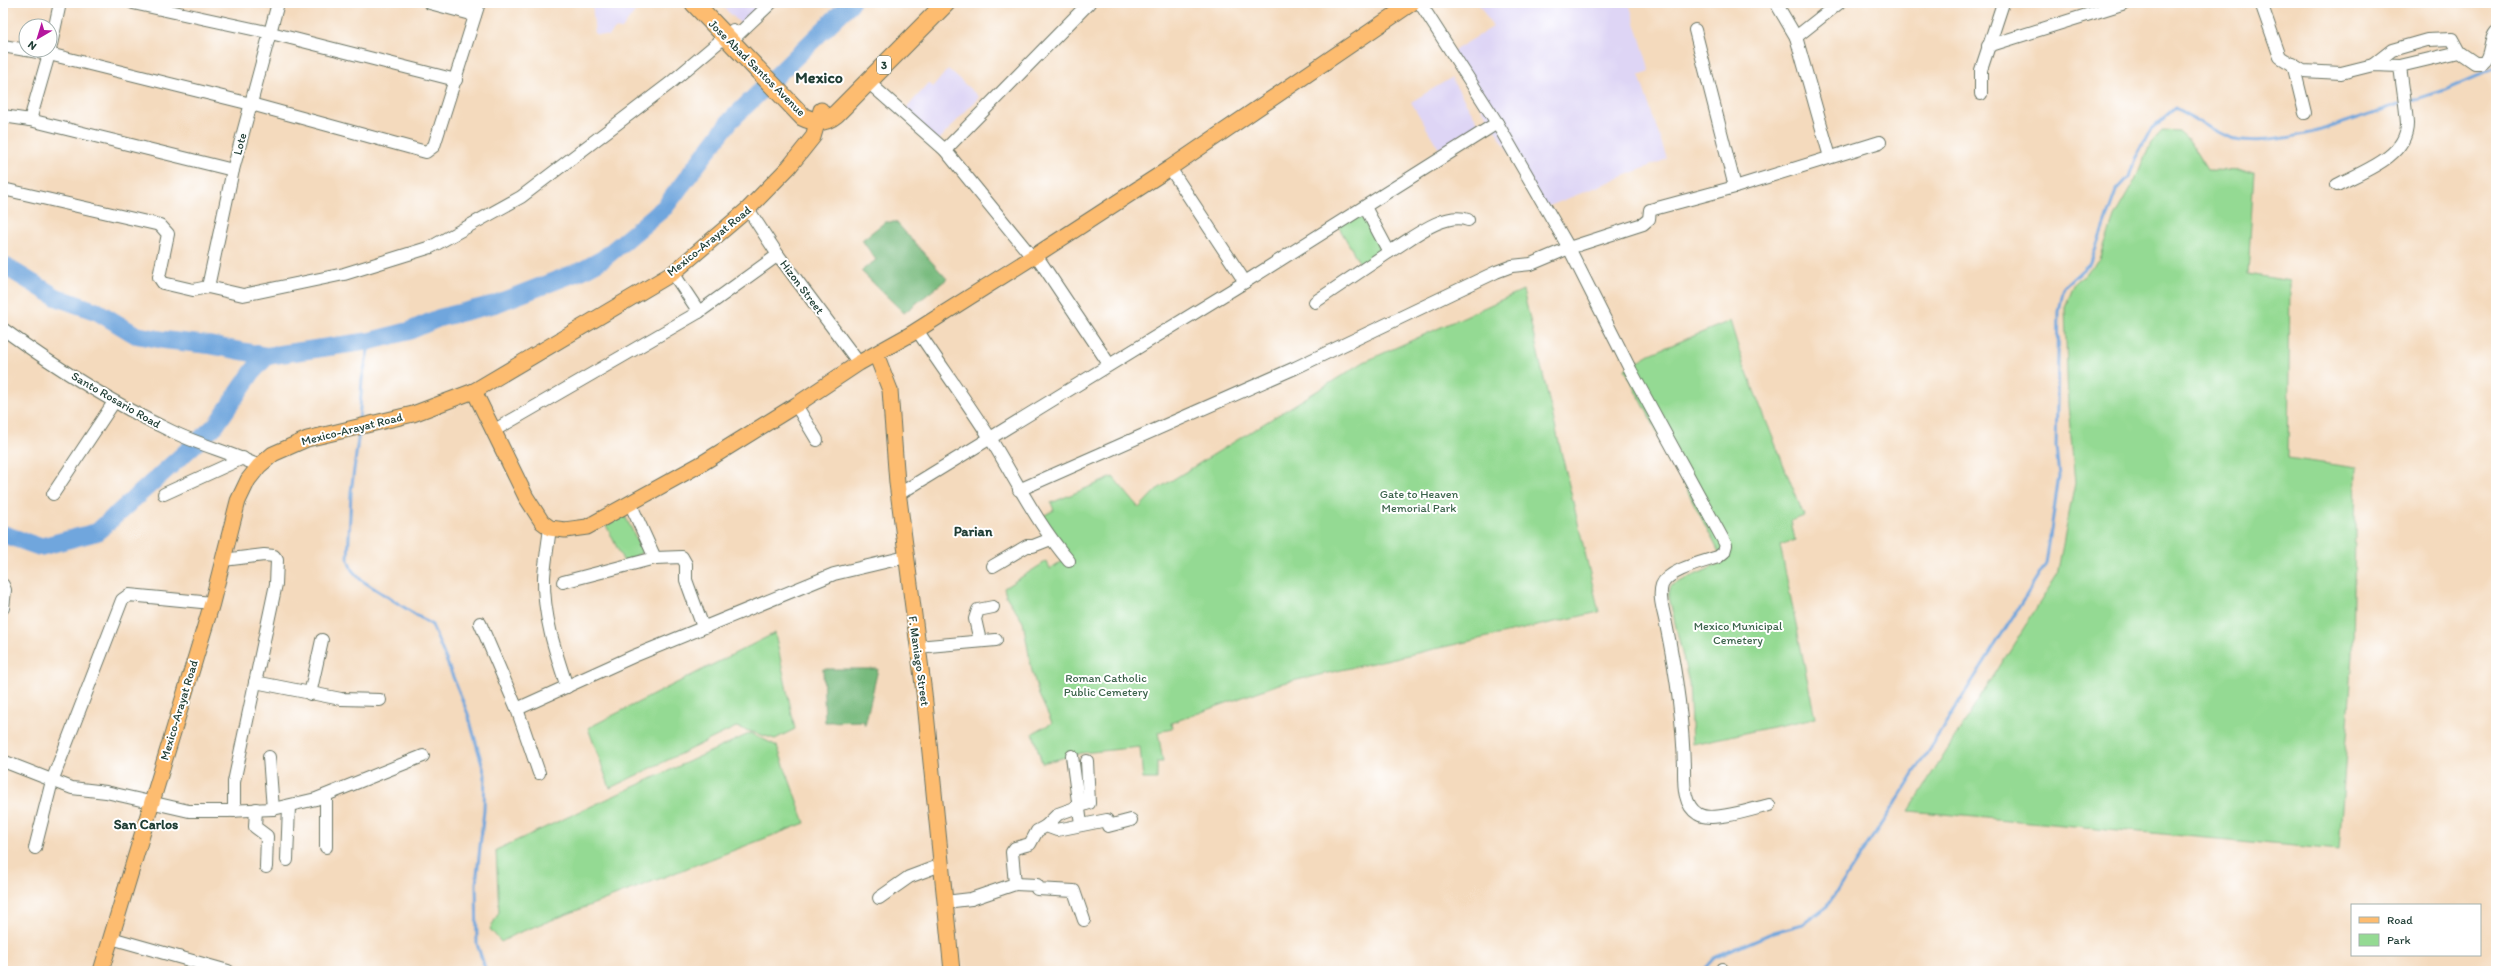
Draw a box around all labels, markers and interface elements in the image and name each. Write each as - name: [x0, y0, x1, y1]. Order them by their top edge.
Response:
- street label: Jose Abad Santos Avenue: [706, 17, 808, 119]
- north arrow: [18, 18, 58, 58]
- text: N: [25, 38, 39, 53]
- road number: 3: [877, 56, 891, 74]
- district label: Mexico: [795, 68, 843, 87]
- street label: Lote: [230, 131, 250, 157]
- street label: Mexico-Arayat Road: [664, 203, 754, 279]
- street label: Hizon Street: [777, 257, 827, 317]
- street label: Santo Rosario Road: [69, 369, 163, 431]
- street label: Mexico-Arayat Road: [300, 410, 405, 448]
- park label: Gate to Heaven Memorial Park: [1380, 487, 1459, 515]
- district label: Parian: [954, 523, 993, 540]
- street label: F. Maniago Street: [906, 615, 932, 707]
- park label: Mexico Municipal Cemetery: [1694, 619, 1783, 647]
- street label: Mexico-Arayat Road: [157, 658, 201, 762]
- park label: Roman Catholic Public Cemetery: [1064, 671, 1149, 699]
- district label: San Carlos: [114, 816, 178, 833]
- legend: [2351, 904, 2481, 956]
- text: Road: [2387, 913, 2413, 927]
- text: Park: [2387, 933, 2411, 947]

